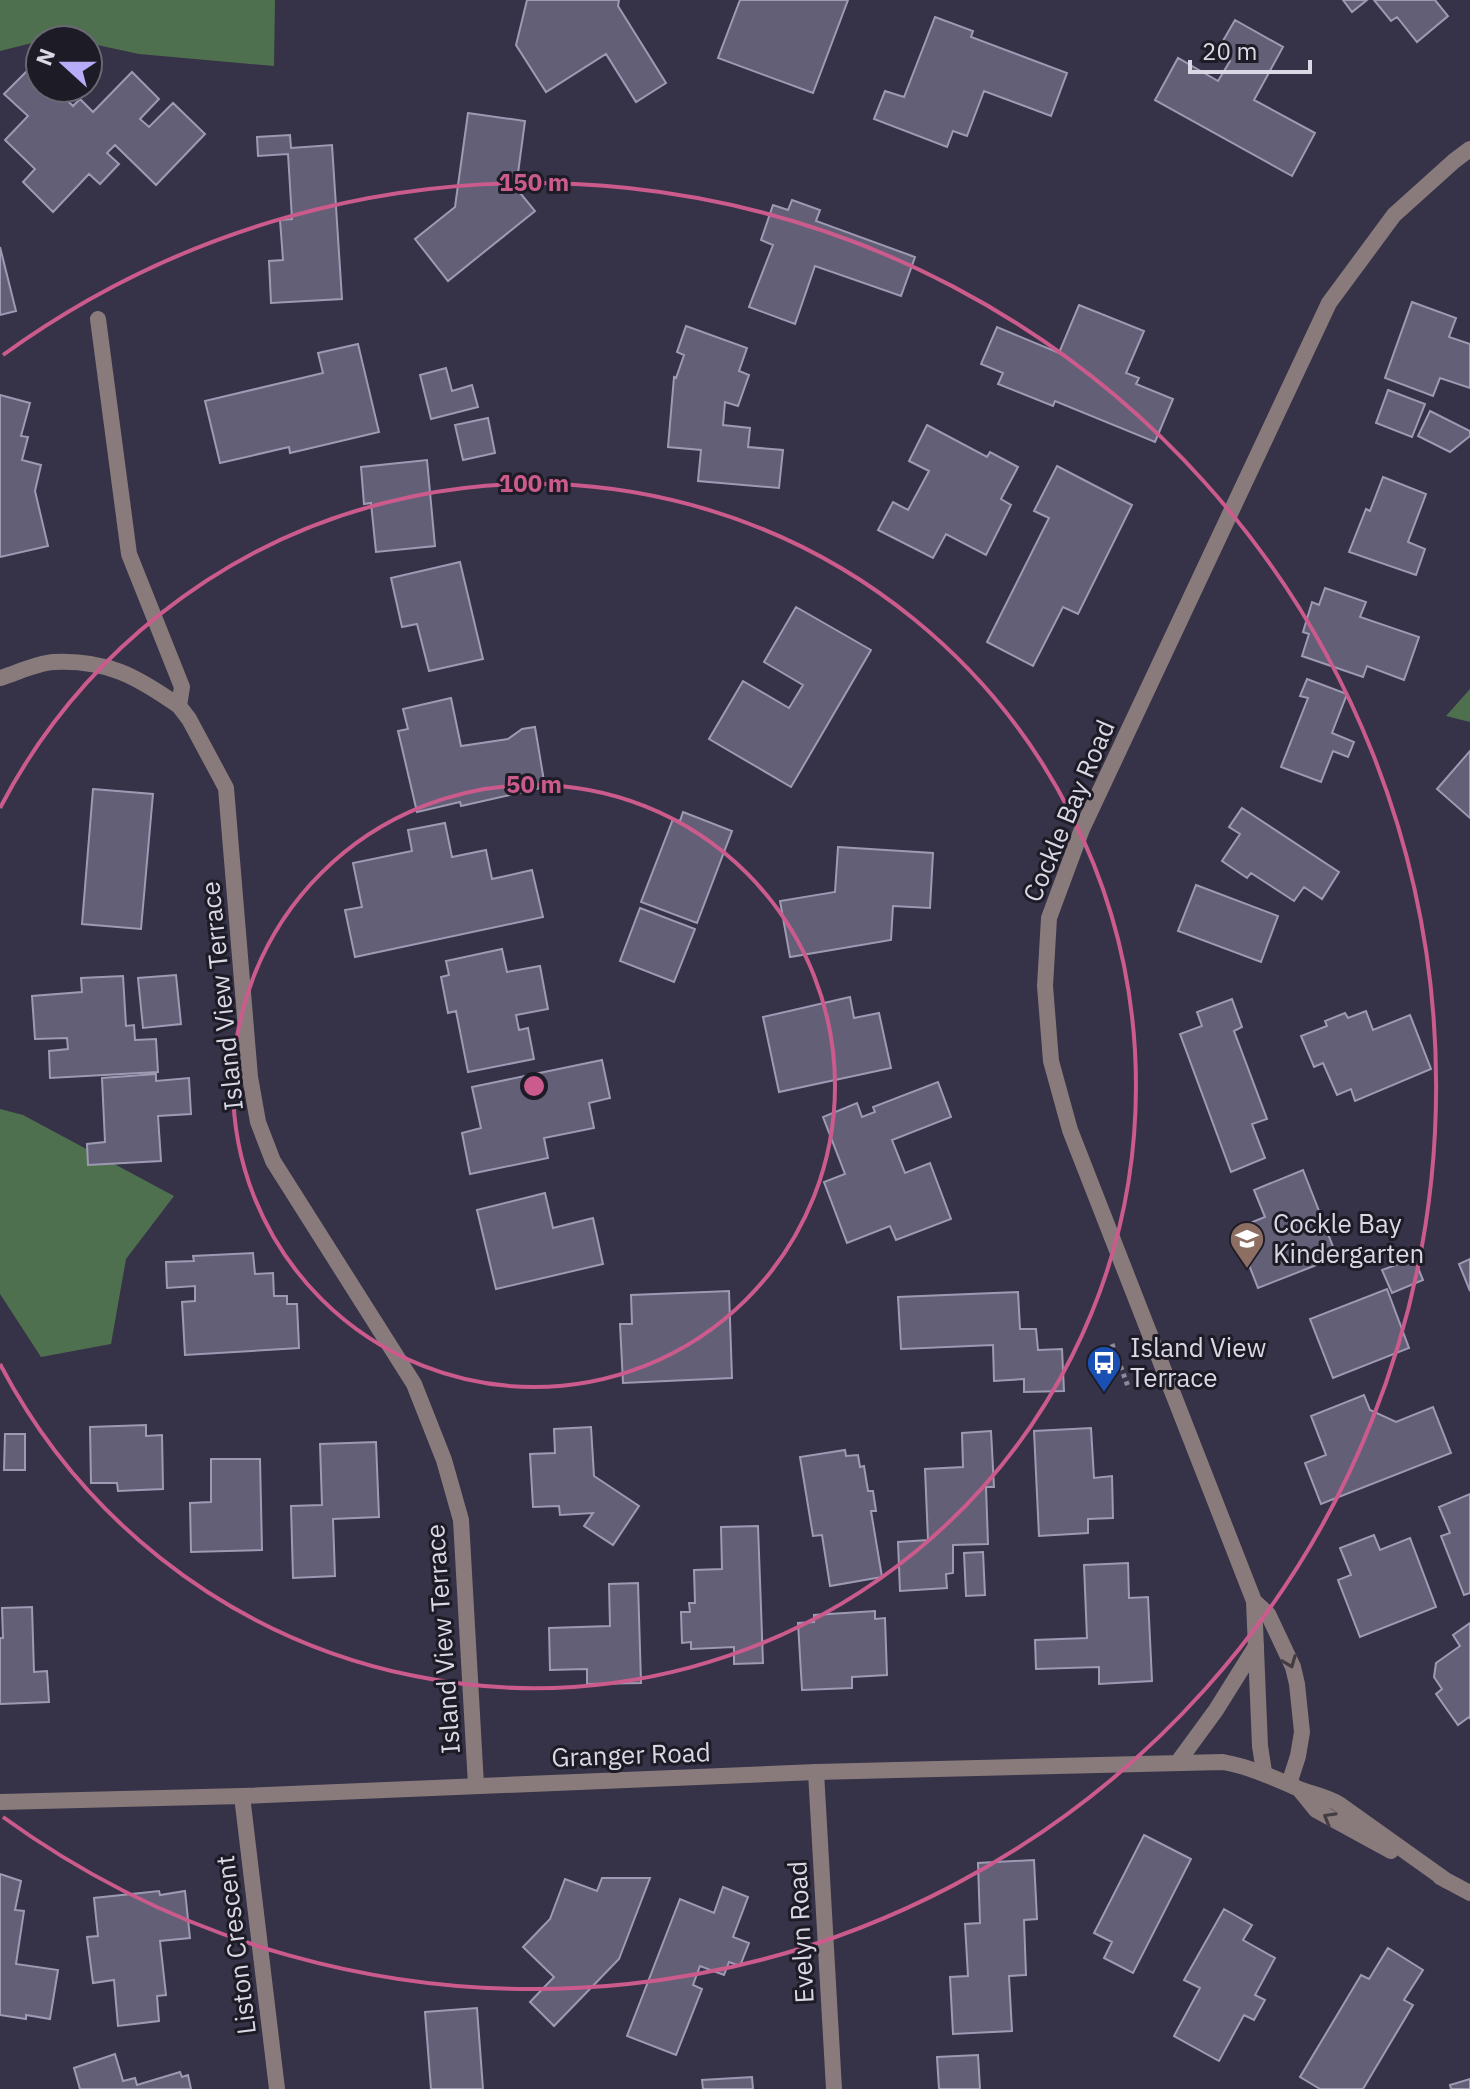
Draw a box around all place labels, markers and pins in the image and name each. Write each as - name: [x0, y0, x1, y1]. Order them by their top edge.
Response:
- centre of rings: [520, 1072, 548, 1100]
- place label: Cockle Bay Kindergarten: [1273, 1206, 1424, 1270]
- school or university icon: Cockle Bay Kindergarten: [1228, 1220, 1266, 1270]
- place label: Island View Terrace: [1130, 1330, 1266, 1394]
- bus stop icon: Island View Terrace: [1085, 1344, 1123, 1394]

